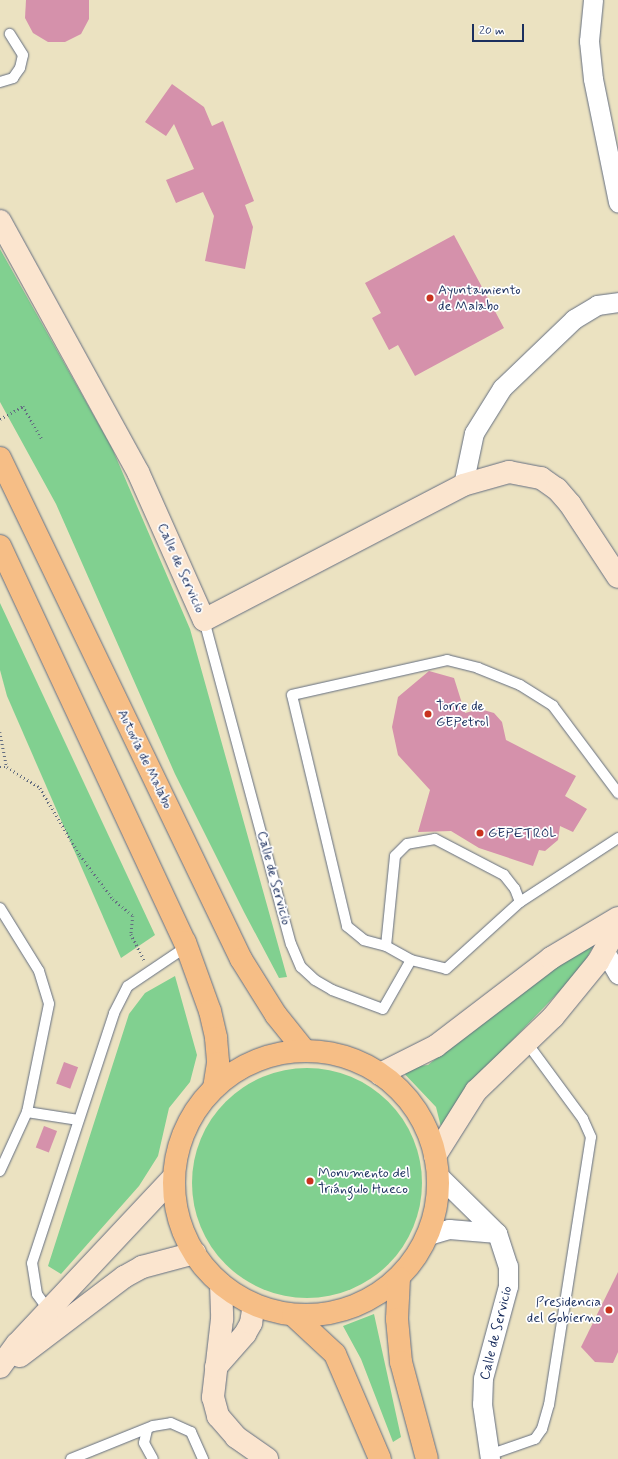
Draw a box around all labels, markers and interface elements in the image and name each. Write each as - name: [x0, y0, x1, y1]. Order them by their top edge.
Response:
- scale bar: [474, 16, 526, 42]
- text: 20 m: [479, 23, 505, 39]
- place label: Ayuntamiento de Malabo: [438, 282, 521, 314]
- marker: Ayuntamiento de Malabo: [425, 293, 435, 303]
- street label: Calle de Servicio: [154, 521, 208, 615]
- place label: Torre de GEPetrol: [436, 698, 489, 730]
- street label: Autovía de Malabo: [114, 707, 176, 811]
- marker: Torre de GEPetrol: [423, 709, 433, 719]
- place label: GEPETROL: [488, 825, 557, 841]
- marker: GEPETROL: [475, 828, 485, 838]
- street label: Calle de Servicio: [254, 830, 294, 926]
- place label: Monumento del Triángulo Hueco: [318, 1165, 409, 1198]
- marker: Monumento del Triángulo Hueco: [305, 1176, 315, 1186]
- street label: Calle de Servicio: [476, 1285, 516, 1381]
- place label: Presidencia del Gobierno: [528, 1294, 601, 1326]
- marker: Presidencia del Gobierno: [604, 1305, 614, 1315]

